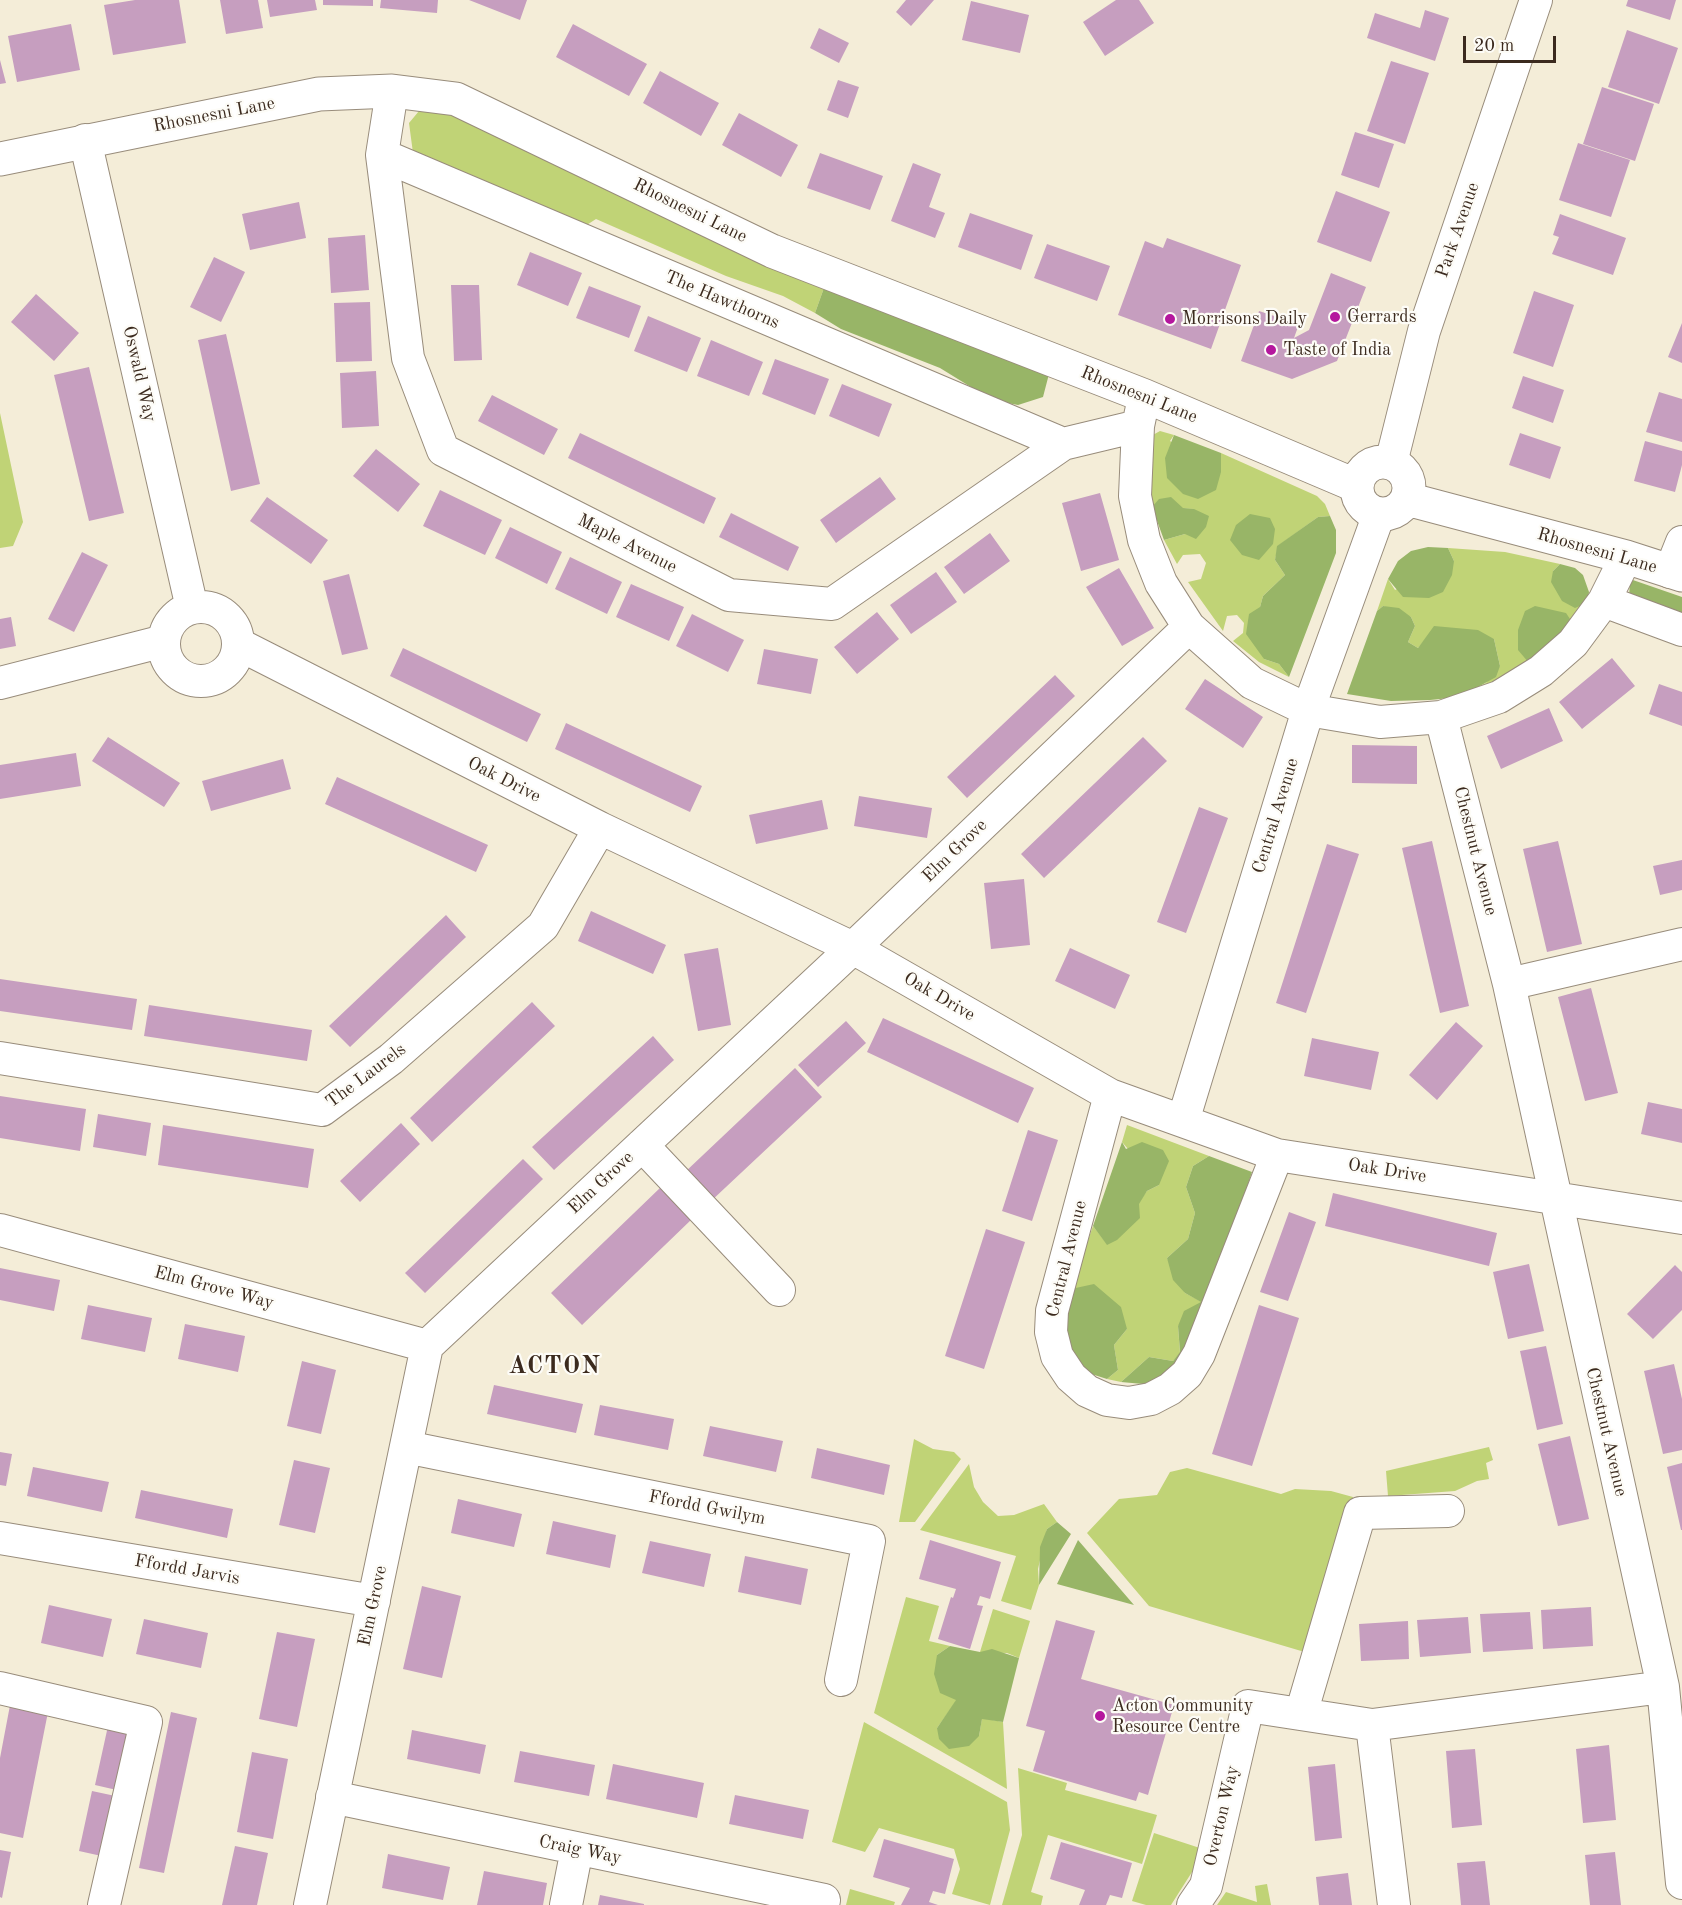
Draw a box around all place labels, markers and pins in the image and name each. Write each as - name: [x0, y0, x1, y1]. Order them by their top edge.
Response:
- place label: Gerrards: [1347, 306, 1416, 328]
- place label: Morrisons Daily: [1182, 308, 1307, 330]
- marker: Gerrards: [1328, 310, 1342, 324]
- marker: Morrisons Daily: [1163, 312, 1177, 326]
- place label: Taste of India: [1283, 339, 1391, 361]
- marker: Taste of India: [1264, 343, 1278, 357]
- place label: Acton Community Resource Centre: [1112, 1695, 1253, 1738]
- marker: Acton Community Resource Centre: [1093, 1709, 1107, 1723]

